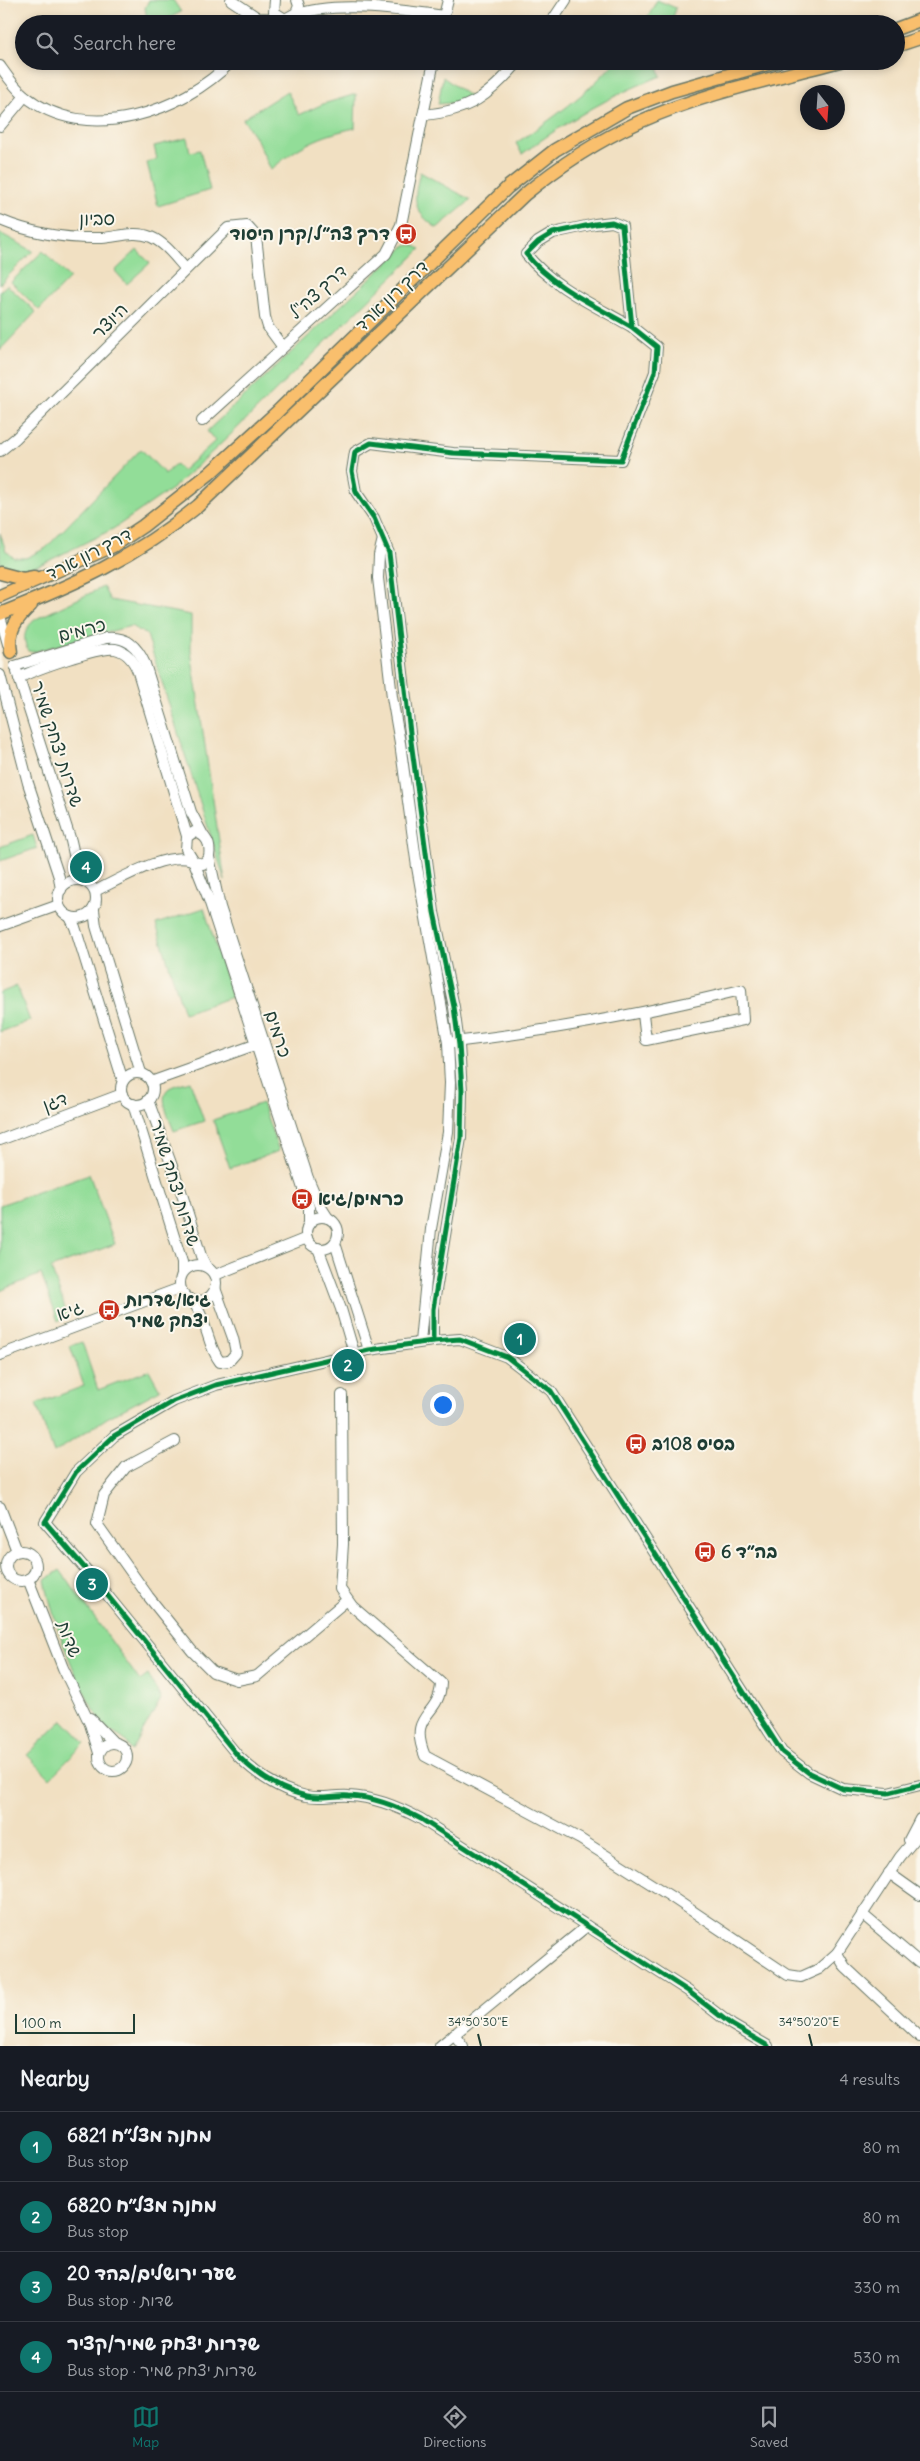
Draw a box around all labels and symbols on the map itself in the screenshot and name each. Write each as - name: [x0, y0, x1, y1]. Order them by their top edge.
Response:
- north arrow: [800, 85, 845, 130]
- street label: סביון: [79, 207, 115, 230]
- place label: דרך צה״ל/קרן היסוד: [230, 222, 390, 245]
- bus stop icon: דרך צה״ל/קרן היסוד: [394, 222, 418, 246]
- street label: דרך רון ארד: [350, 255, 433, 336]
- street label: דרך צה"ל: [284, 259, 352, 324]
- street label: היוצר: [87, 298, 133, 344]
- street label: דרך רון ארד: [42, 522, 135, 585]
- street label: כרמים: [56, 613, 108, 646]
- street label: שדרות יצחק שמיר: [26, 678, 89, 810]
- pin: 4: [70, 848, 102, 886]
- street label: כרמים: [260, 1007, 297, 1060]
- street label: דגן: [39, 1086, 71, 1117]
- street label: שדרות יצחק שמיר: [145, 1117, 206, 1249]
- bus stop icon: כרמים/גיא: [290, 1187, 314, 1211]
- place label: כרמים/גיא: [318, 1187, 404, 1210]
- place label: גיא/שדרות יצחק שמיר: [123, 1288, 211, 1332]
- street label: גיא: [53, 1295, 87, 1326]
- bus stop icon: גיא/שדרות יצחק שמיר: [97, 1298, 121, 1322]
- pin: 1: [504, 1320, 536, 1358]
- pin: 2: [332, 1346, 364, 1384]
- your location: [430, 1392, 456, 1418]
- bus stop icon: בסיס 108ב: [624, 1432, 648, 1456]
- place label: בסיס 108ב: [651, 1432, 735, 1455]
- bus stop icon: בה״ד 6: [693, 1540, 717, 1564]
- place label: בה״ד 6: [721, 1540, 777, 1563]
- pin: 3: [76, 1565, 108, 1603]
- street label: שדות: [52, 1616, 87, 1660]
- scale bar: [15, 2011, 135, 2034]
- text: 34°50'30"E: [448, 2014, 508, 2029]
- text: 34°50'20"E: [779, 2014, 839, 2029]

